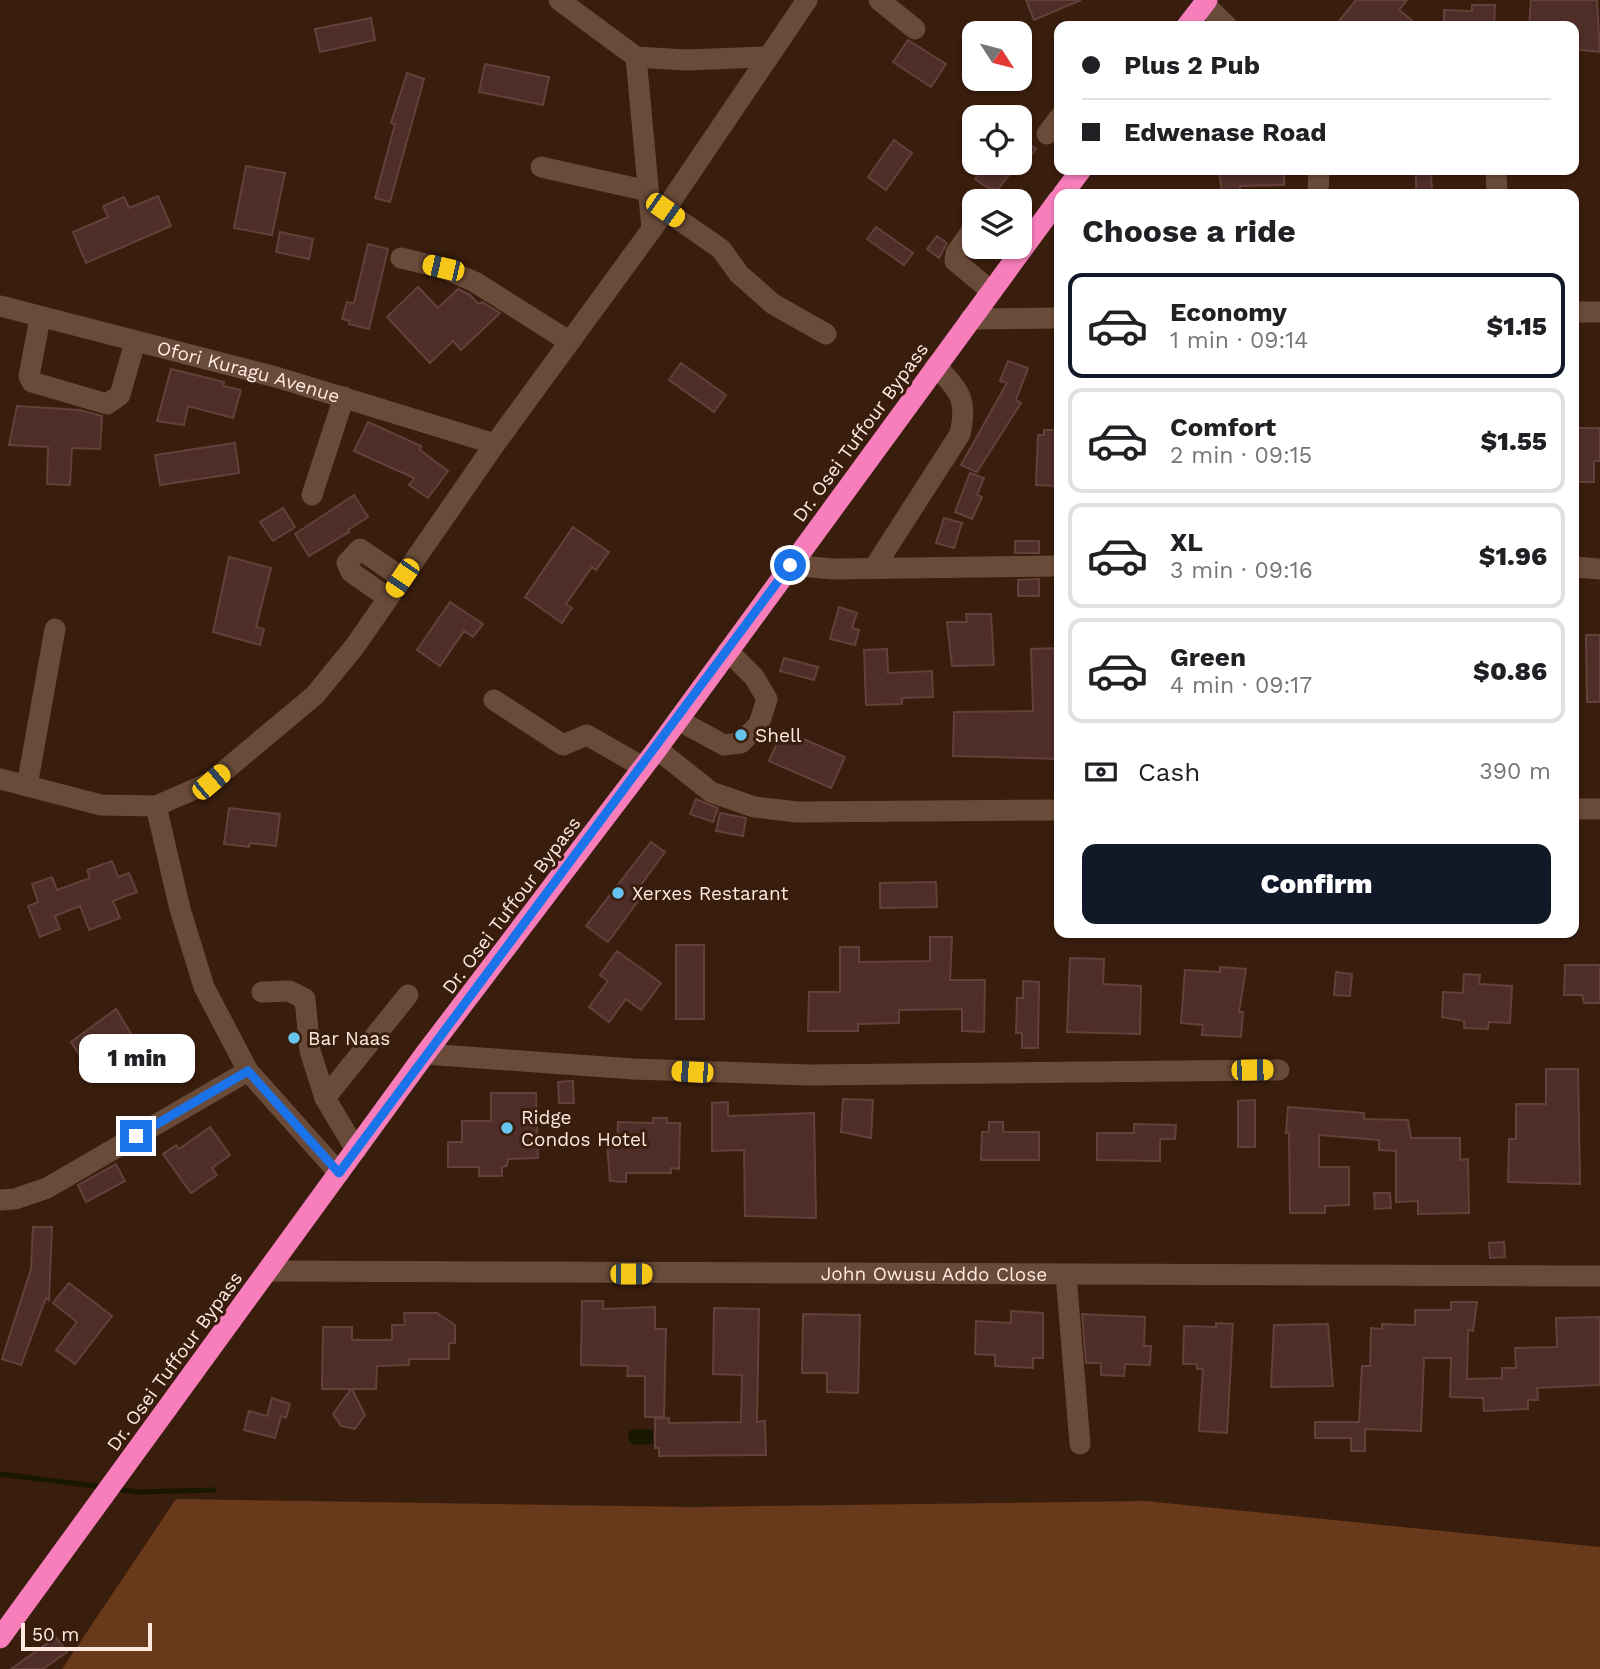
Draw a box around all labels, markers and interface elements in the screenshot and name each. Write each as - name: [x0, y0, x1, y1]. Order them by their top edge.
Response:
- north arrow: [962, 21, 1032, 91]
- map controls: [962, 21, 1032, 259]
- text: Plus 2 Pub: [1124, 50, 1260, 80]
- button: locate: [962, 105, 1032, 175]
- text: Edwenase Road: [1124, 117, 1327, 147]
- car: [642, 189, 689, 231]
- button: layers: [962, 189, 1032, 259]
- text: Choose a ride: [1082, 212, 1296, 250]
- car: [421, 253, 466, 283]
- icon: car: [1086, 294, 1149, 357]
- text: Economy: [1170, 297, 1287, 327]
- text: $1.15: [1487, 311, 1547, 341]
- text: 1 min · 09:14: [1170, 327, 1308, 354]
- street label: Ofori Kuragu Avenue: [154, 336, 343, 408]
- street label: Dr. Osei Tuffour Bypass: [788, 338, 933, 526]
- icon: car: [1086, 409, 1149, 472]
- text: Comfort: [1170, 412, 1276, 442]
- text: $1.55: [1480, 426, 1547, 456]
- text: 2 min · 09:15: [1170, 442, 1312, 469]
- icon: car: [1086, 524, 1149, 587]
- text: XL: [1170, 527, 1203, 557]
- text: $1.96: [1479, 541, 1547, 571]
- route start: [774, 549, 806, 581]
- car: [382, 555, 423, 601]
- text: 3 min · 09:16: [1170, 557, 1313, 584]
- icon: car: [1086, 639, 1149, 702]
- text: Green: [1170, 642, 1246, 672]
- text: $0.86: [1473, 656, 1547, 686]
- text: 4 min · 09:17: [1170, 672, 1312, 699]
- place label: Shell: [755, 724, 802, 747]
- marker: Shell: [733, 727, 749, 743]
- icon: cash: [1082, 753, 1120, 791]
- text: Cash: [1138, 757, 1200, 787]
- text: 390 m: [1479, 758, 1551, 785]
- car: [189, 760, 234, 804]
- street label: Dr. Osei Tuffour Bypass: [437, 812, 586, 998]
- button: Confirm: [1082, 844, 1551, 924]
- place label: Xerxes Restarant: [632, 882, 789, 905]
- marker: Xerxes Restarant: [610, 885, 626, 901]
- place label: Bar Naas: [308, 1027, 390, 1050]
- marker: Bar Naas: [286, 1030, 302, 1046]
- callout: 1 min: [78, 1034, 194, 1084]
- text: 1 min: [107, 1045, 167, 1072]
- car: [1231, 1059, 1274, 1081]
- car: [671, 1060, 714, 1084]
- place label: Ridge Condos Hotel: [521, 1106, 647, 1151]
- route end: [120, 1120, 152, 1152]
- marker: Ridge Condos Hotel: [499, 1120, 515, 1136]
- street label: John Owusu Addo Close: [821, 1262, 1047, 1286]
- car: [611, 1264, 653, 1285]
- street label: Dr. Osei Tuffour Bypass: [102, 1267, 247, 1455]
- scale bar: [21, 1620, 152, 1652]
- text: 50 m: [32, 1623, 79, 1646]

